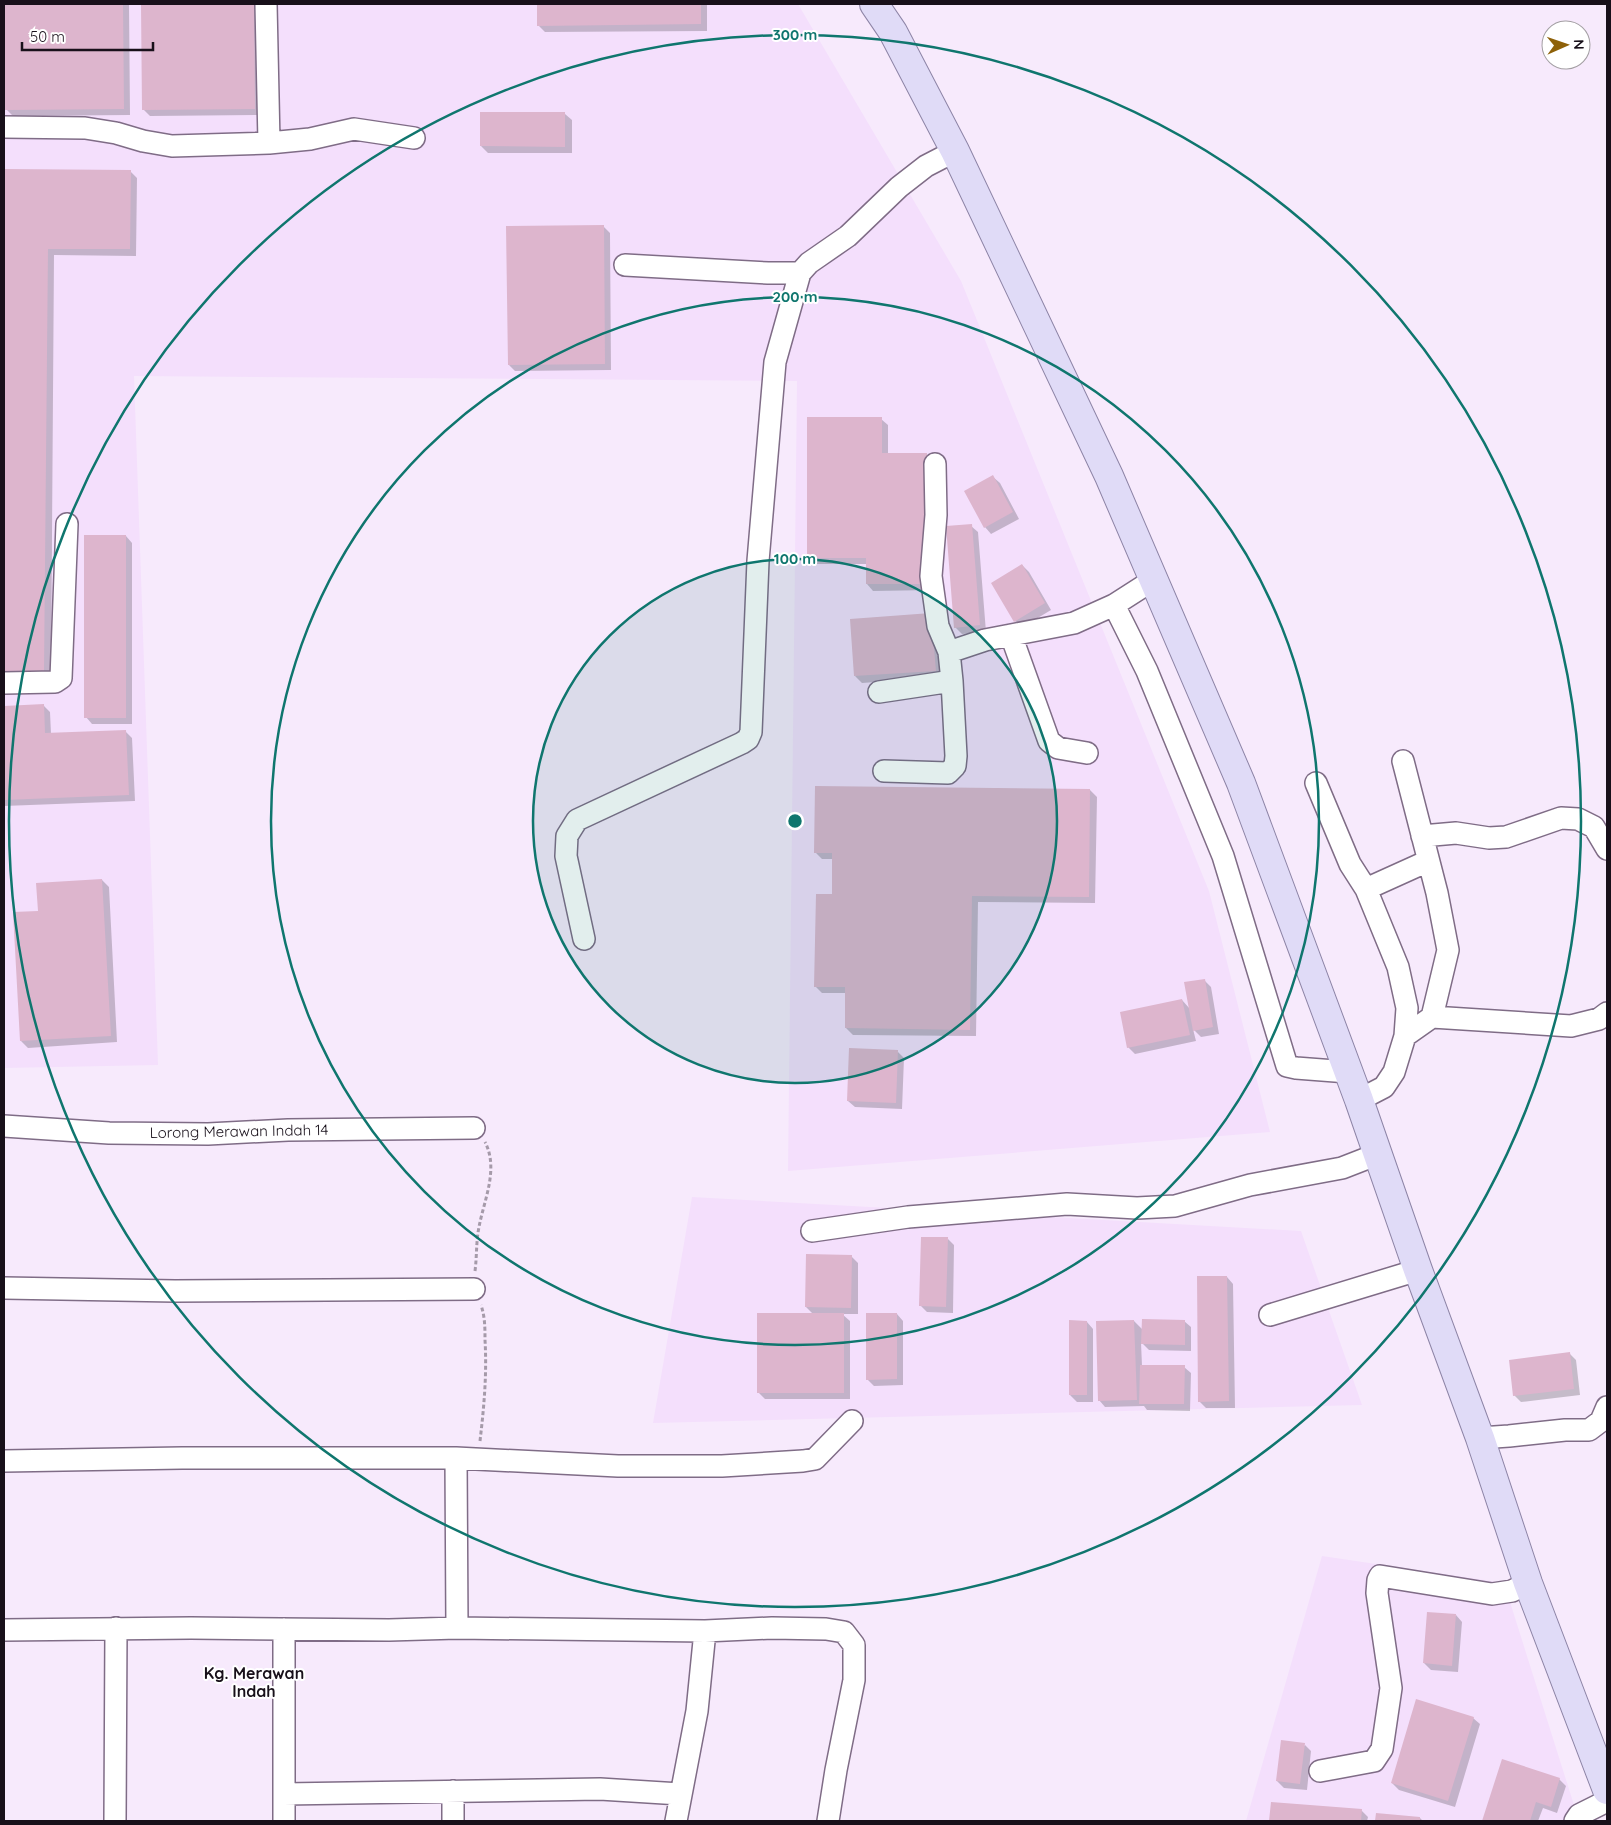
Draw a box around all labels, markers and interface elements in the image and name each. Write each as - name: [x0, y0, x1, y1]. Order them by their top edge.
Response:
- scale bar: [22, 20, 154, 52]
- north arrow: [1541, 20, 1591, 70]
- text: 300 m: [773, 25, 817, 44]
- text: 50 m: [30, 27, 65, 46]
- text: N: [1570, 39, 1588, 50]
- text: 200 m: [773, 287, 818, 306]
- text: 100 m: [774, 549, 816, 568]
- centre of rings: [786, 812, 804, 830]
- street label: Lorong Merawan Indah 14: [149, 1120, 329, 1142]
- district label: Kg. Merawan Indah: [204, 1663, 304, 1701]

